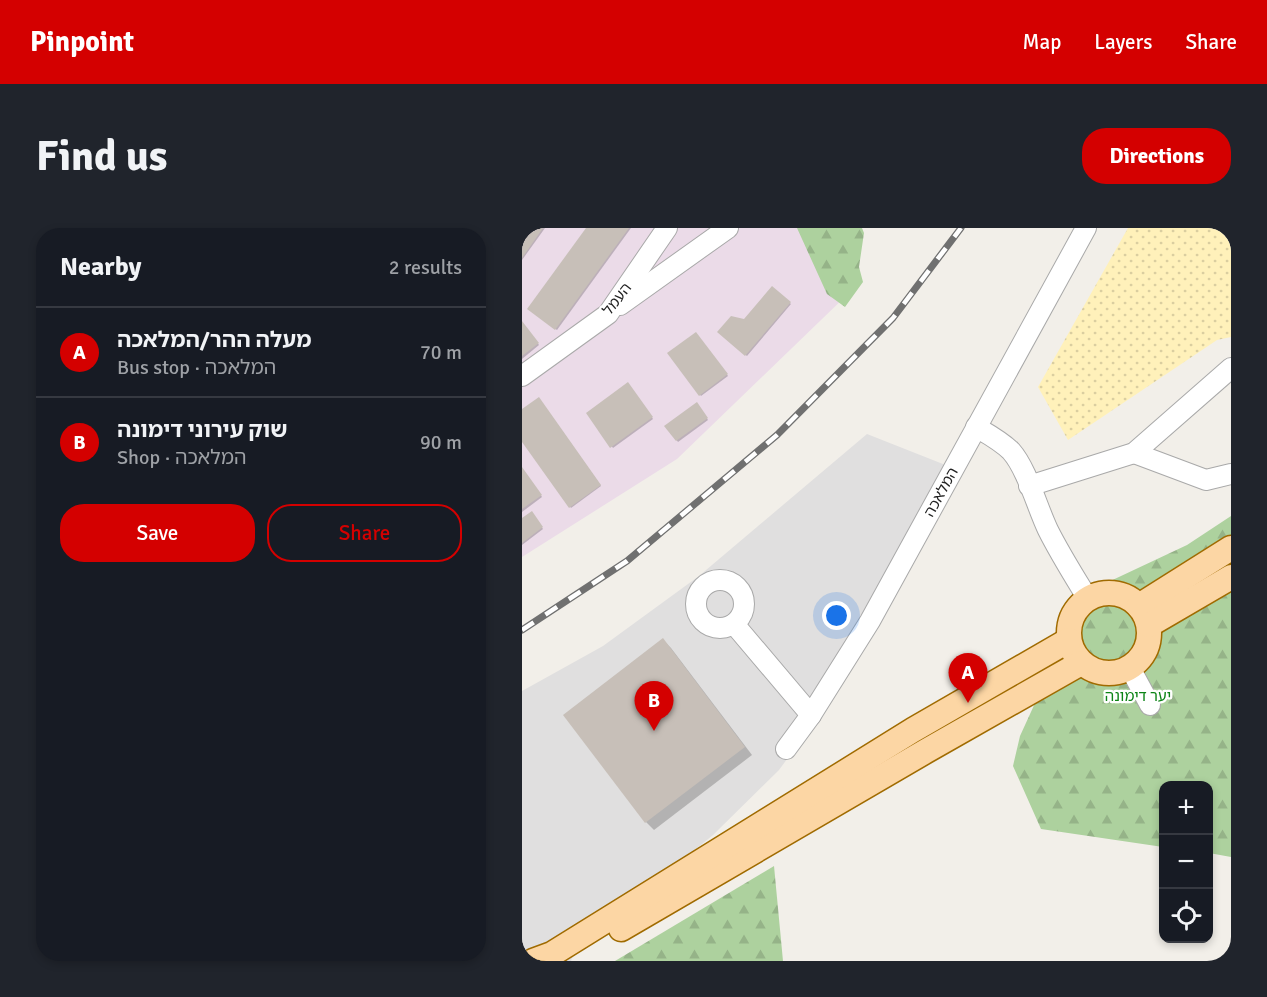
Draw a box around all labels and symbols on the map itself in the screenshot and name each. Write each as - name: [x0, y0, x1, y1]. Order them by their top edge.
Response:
- street label: העמל: [599, 279, 635, 319]
- street label: המלאכה: [920, 464, 962, 520]
- your location: [822, 601, 851, 630]
- pin: A: [948, 654, 988, 703]
- pin: B: [634, 682, 674, 731]
- park label: יער דימונה: [1105, 687, 1171, 705]

